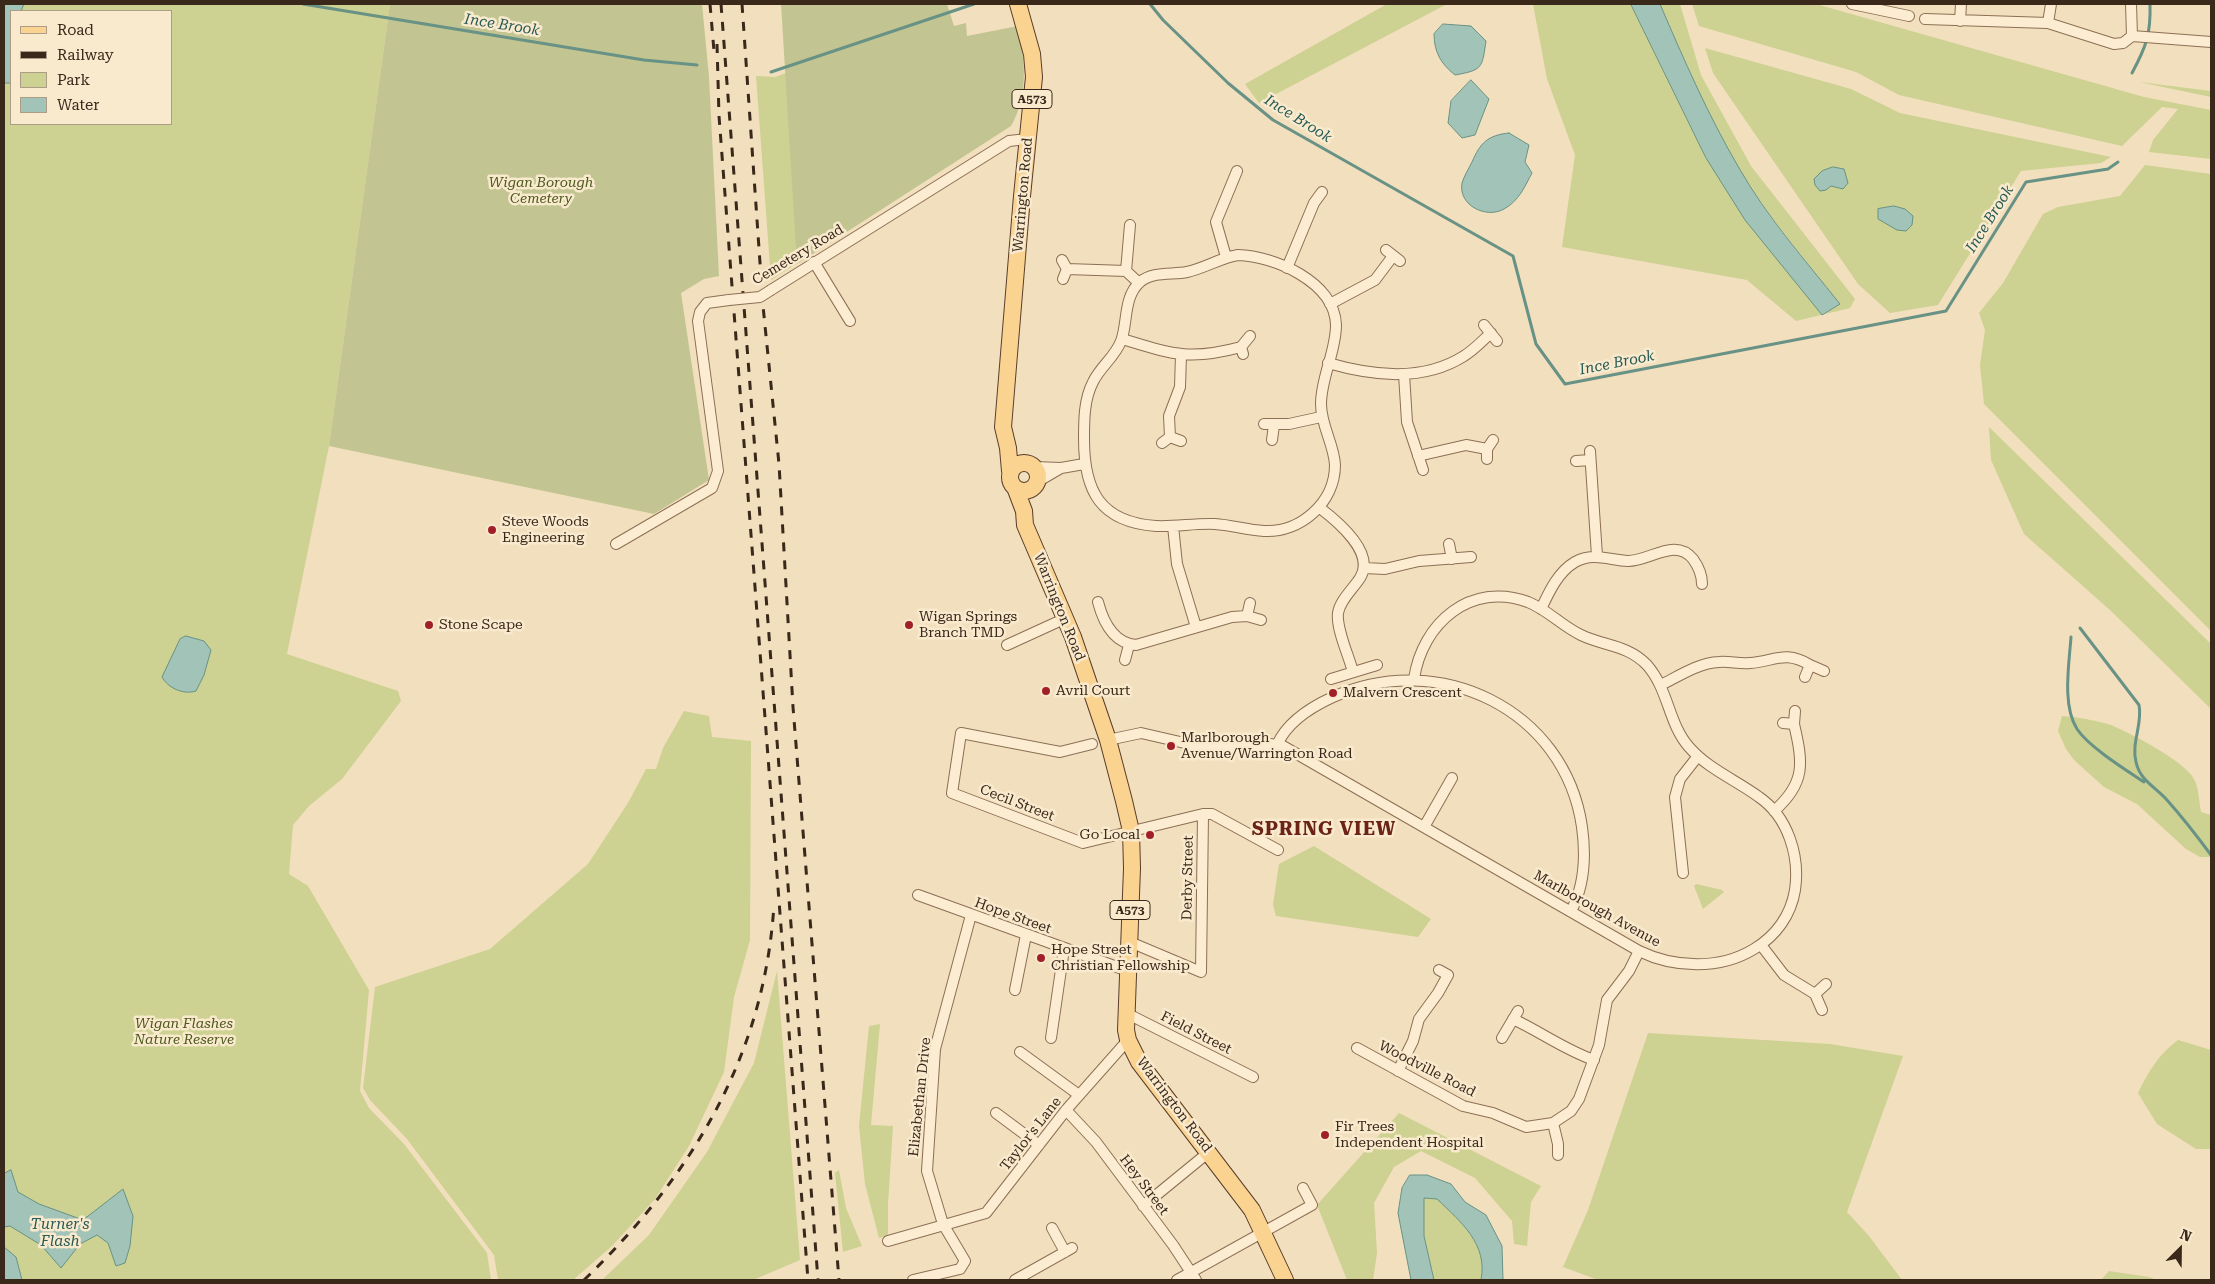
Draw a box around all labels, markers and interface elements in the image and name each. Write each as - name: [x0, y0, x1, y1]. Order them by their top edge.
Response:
- legend: [10, 10, 172, 125]
- water label: Ince Brook: [463, 10, 541, 40]
- text: Road: [57, 21, 94, 39]
- text: Railway: [57, 46, 114, 64]
- text: Park: [57, 71, 90, 89]
- road number: A573: [1012, 90, 1052, 108]
- water label: Ince Brook: [1261, 91, 1335, 147]
- text: Water: [57, 96, 99, 114]
- street label: Warrington Road: [1010, 137, 1036, 253]
- park label: Wigan Borough Cemetery: [489, 175, 593, 208]
- water label: Ince Brook: [1962, 182, 2018, 256]
- street label: Cemetery Road: [749, 221, 847, 289]
- water label: Ince Brook: [1578, 347, 1656, 379]
- place label: Steve Woods Engineering: [502, 514, 589, 546]
- marker: Steve Woods Engineering: [486, 524, 498, 536]
- street label: Warrington Road: [1030, 551, 1088, 663]
- place label: Wigan Springs Branch TMD: [919, 609, 1017, 642]
- place label: Stone Scape: [439, 617, 523, 633]
- marker: Stone Scape: [423, 619, 435, 631]
- marker: Wigan Springs Branch TMD: [903, 619, 915, 631]
- place label: Avril Court: [1056, 683, 1130, 699]
- marker: Avril Court: [1040, 685, 1052, 697]
- place label: Malvern Crescent: [1343, 685, 1462, 701]
- marker: Malvern Crescent: [1327, 687, 1339, 699]
- place label: Marlborough Avenue/Warrington Road: [1181, 730, 1353, 762]
- marker: Marlborough Avenue/Warrington Road: [1165, 740, 1177, 752]
- street label: Cecil Street: [977, 781, 1057, 825]
- district label: SPRING VIEW: [1250, 818, 1398, 840]
- place label: Go Local: [1080, 827, 1140, 843]
- marker: Go Local: [1144, 829, 1156, 841]
- street label: Derby Street: [1179, 835, 1197, 921]
- street label: Marlborough Avenue: [1531, 867, 1663, 951]
- street label: Hope Street: [972, 894, 1054, 938]
- road number: A573: [1110, 900, 1150, 920]
- place label: Hope Street Christian Fellowship: [1051, 942, 1190, 974]
- marker: Hope Street Christian Fellowship: [1035, 952, 1047, 964]
- street label: Field Street: [1158, 1008, 1234, 1058]
- park label: Wigan Flashes Nature Reserve: [134, 1016, 234, 1048]
- street label: Elizabethan Drive: [905, 1037, 935, 1157]
- street label: Woodville Road: [1376, 1037, 1478, 1101]
- street label: Warrington Road: [1133, 1054, 1215, 1156]
- street label: Taylor's Lane: [997, 1094, 1065, 1174]
- place label: Fir Trees Independent Hospital: [1335, 1119, 1484, 1152]
- marker: Fir Trees Independent Hospital: [1319, 1129, 1331, 1141]
- street label: Hey Street: [1116, 1152, 1172, 1218]
- water label: Turner's Flash: [30, 1216, 90, 1251]
- north arrow: [2155, 1224, 2205, 1274]
- text: N: [2178, 1226, 2194, 1245]

